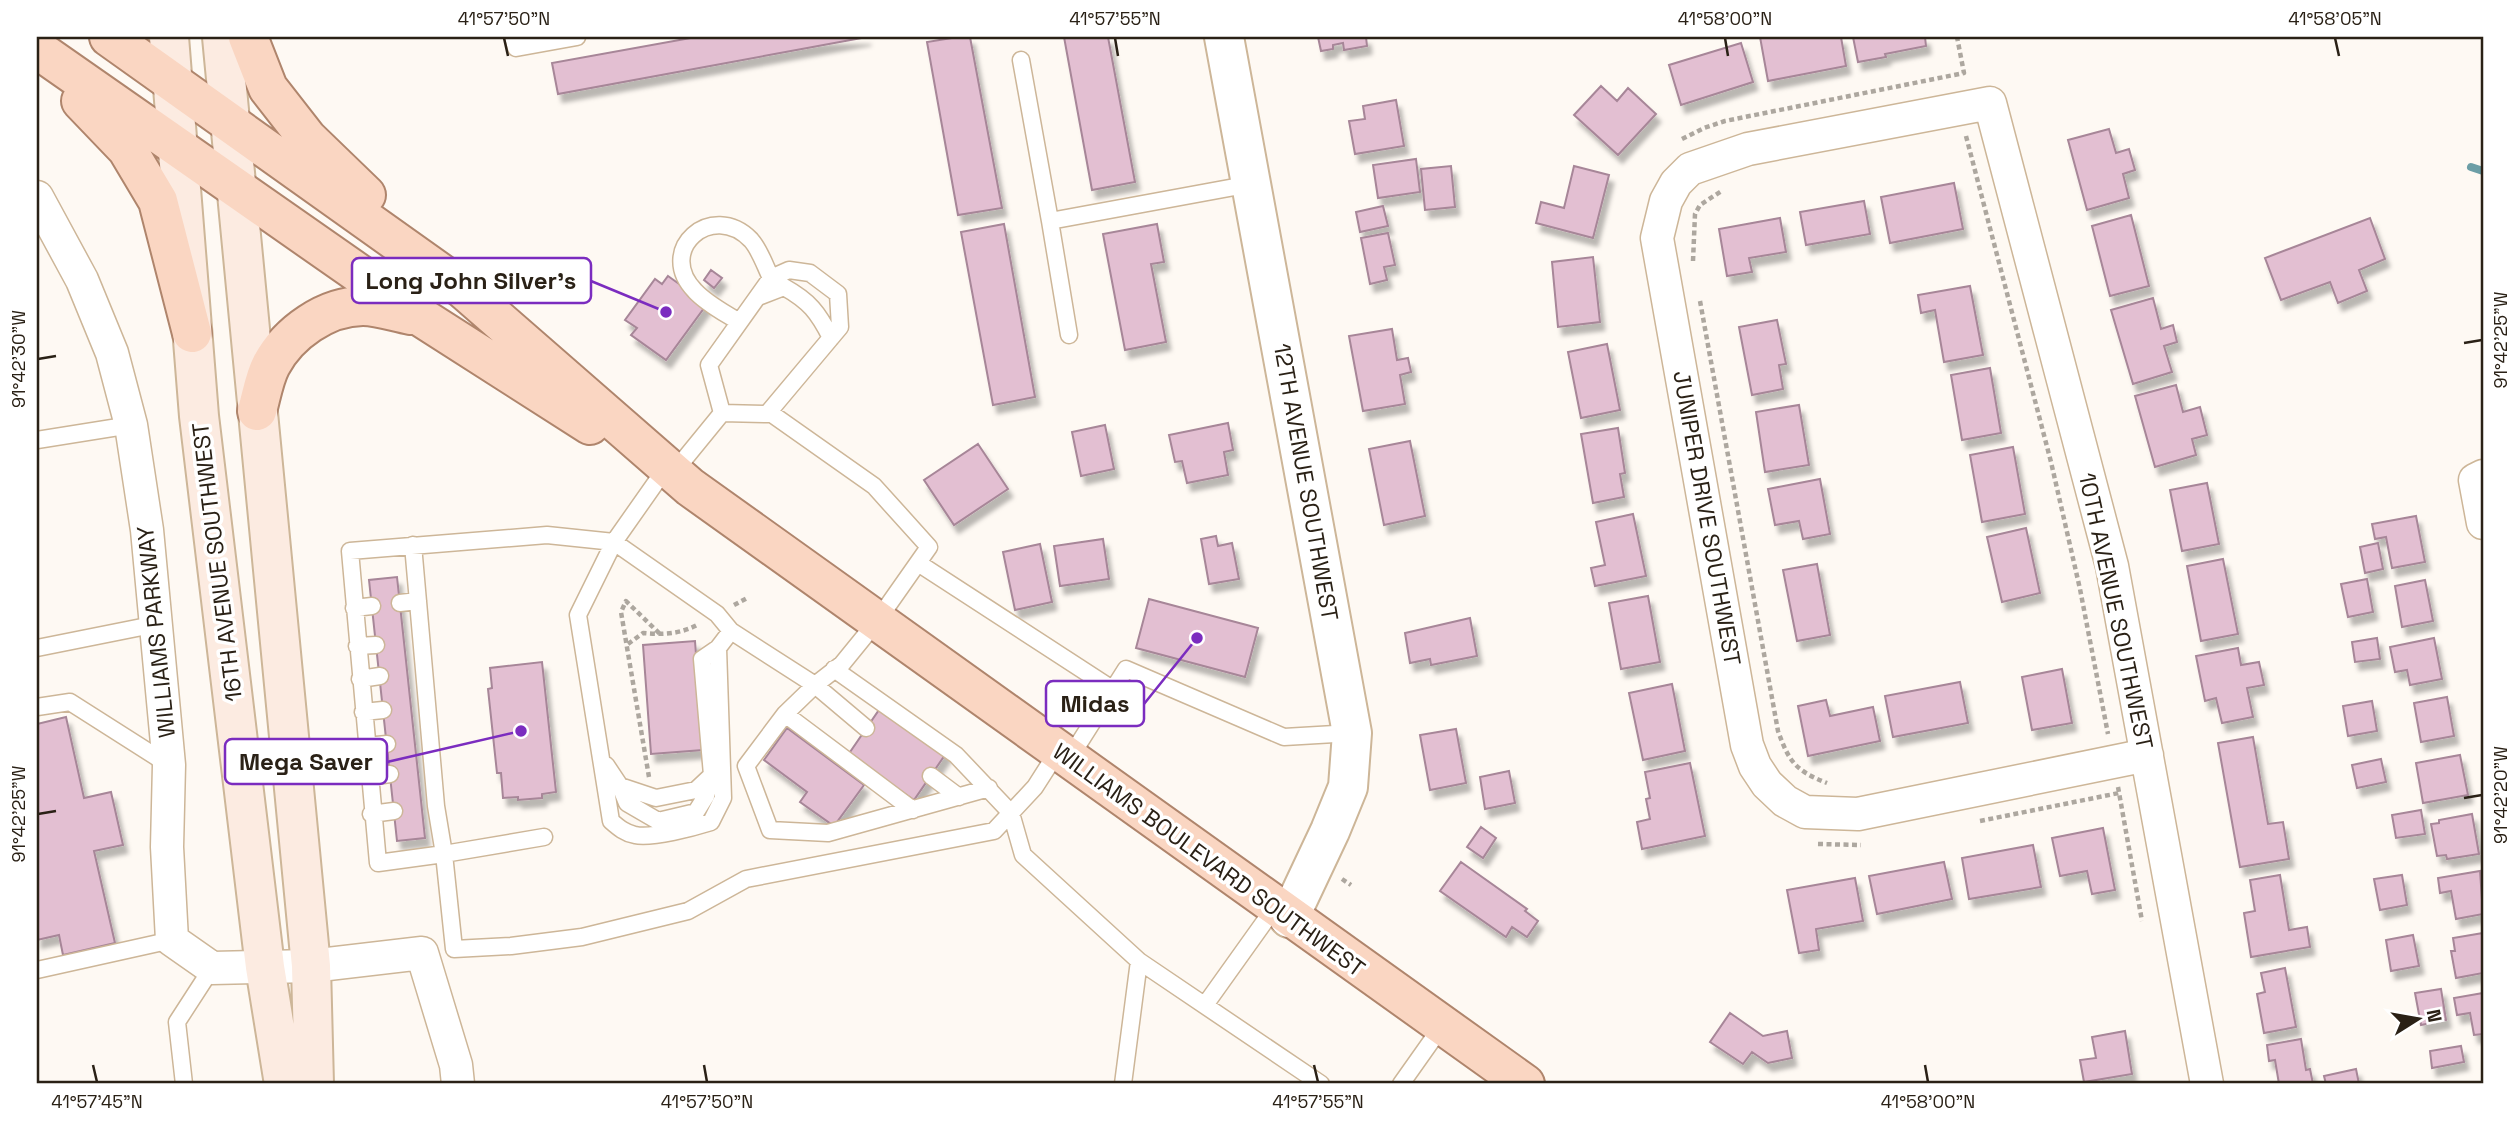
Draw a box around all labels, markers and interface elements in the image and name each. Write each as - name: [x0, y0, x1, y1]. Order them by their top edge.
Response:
- text: 41°57'50"N: [458, 7, 550, 30]
- text: 41°57'55"N: [1069, 7, 1161, 30]
- text: 41°58'00"N: [1678, 7, 1772, 30]
- text: 41°58'05"N: [2288, 7, 2382, 30]
- callout: Long John Silver's: [352, 258, 591, 303]
- text: Long John Silver's: [366, 265, 576, 296]
- text: 91°42'25"W: [2489, 291, 2512, 389]
- text: 91°42'30"W: [7, 310, 30, 408]
- street label: 12TH AVENUE SOUTHWEST: [1267, 341, 1345, 623]
- street label: JUNIPER DRIVE SOUTHWEST: [1666, 368, 1748, 668]
- street label: 16TH AVENUE SOUTHWEST: [185, 421, 249, 703]
- street label: 10TH AVENUE SOUTHWEST: [2072, 470, 2160, 752]
- street label: WILLIAMS PARKWAY: [130, 525, 182, 739]
- callout: Midas: [1046, 681, 1144, 726]
- text: Midas: [1060, 688, 1130, 719]
- street label: WILLIAMS BOULEVARD SOUTHWEST: [1047, 737, 1371, 983]
- callout: Mega Saver: [225, 739, 387, 784]
- text: Mega Saver: [239, 746, 373, 777]
- text: 91°42'20"W: [2489, 746, 2512, 844]
- text: 91°42'25"W: [7, 765, 30, 863]
- north arrow: [2384, 984, 2454, 1054]
- text: N: [2421, 1007, 2448, 1024]
- text: 41°57'45"N: [51, 1090, 143, 1113]
- text: 41°57'50"N: [661, 1090, 753, 1113]
- text: 41°57'55"N: [1272, 1090, 1364, 1113]
- text: 41°58'00"N: [1881, 1090, 1975, 1113]

